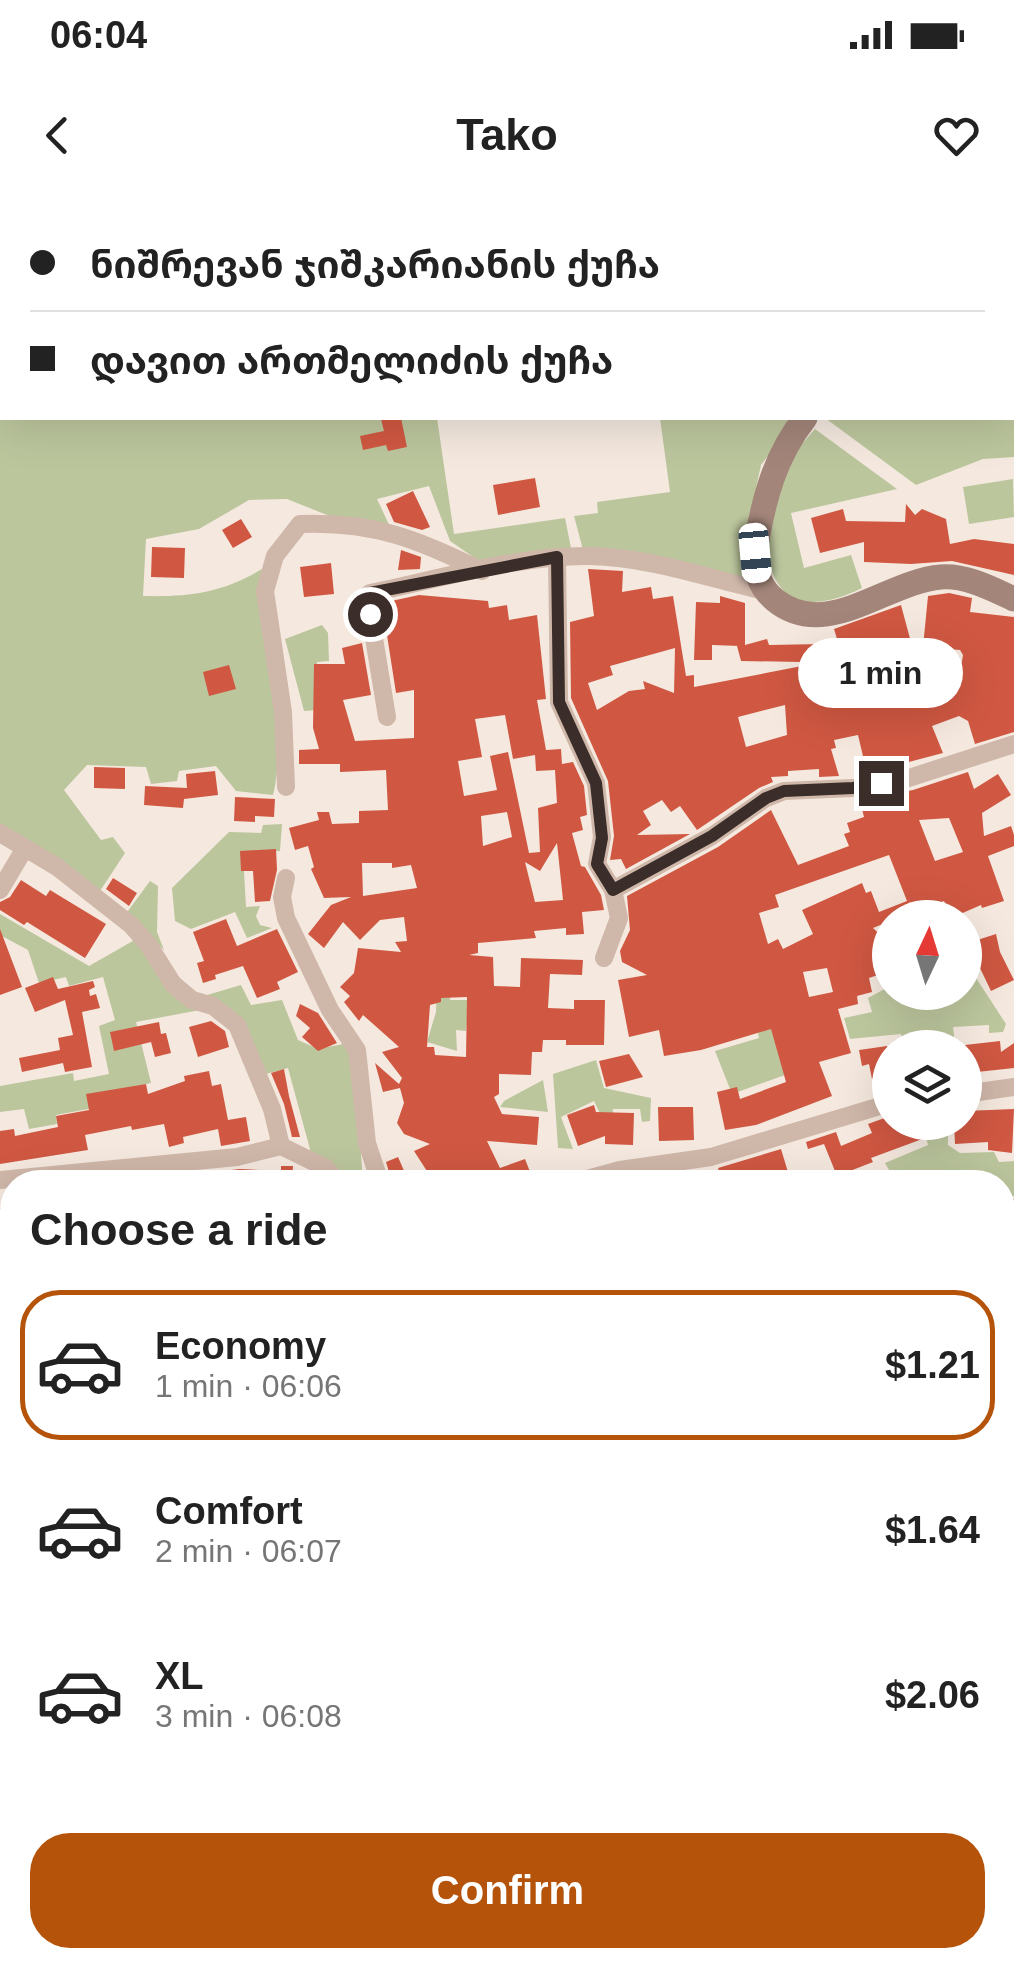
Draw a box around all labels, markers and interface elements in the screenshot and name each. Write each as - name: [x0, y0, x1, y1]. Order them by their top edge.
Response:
- text: 06:04: [50, 14, 147, 56]
- icon: back: [30, 108, 85, 163]
- icon: heart: [929, 108, 984, 163]
- text: Tako: [456, 109, 558, 160]
- text: ნიშრევან ჯიშკარიანის ქუჩა: [90, 244, 660, 286]
- text: დავით ართმელიძის ქუჩა: [90, 340, 613, 382]
- car: [737, 522, 773, 584]
- route start: [348, 592, 393, 637]
- callout: 1 min: [798, 638, 964, 708]
- text: 1 min: [839, 655, 922, 691]
- route end: [859, 761, 904, 806]
- north arrow: [872, 900, 982, 1010]
- map controls: [872, 900, 982, 1140]
- button: layers: [872, 1030, 982, 1140]
- text: Choose a ride: [30, 1204, 328, 1255]
- icon: car: [35, 1320, 125, 1410]
- text: Economy: [155, 1325, 326, 1367]
- text: $1.21: [885, 1344, 980, 1386]
- text: 1 min · 06:06: [155, 1368, 342, 1404]
- icon: car: [35, 1485, 125, 1575]
- text: Comfort: [155, 1490, 303, 1532]
- text: $1.64: [885, 1509, 980, 1551]
- text: 2 min · 06:07: [155, 1533, 342, 1569]
- icon: car: [35, 1650, 125, 1740]
- text: XL: [155, 1655, 204, 1697]
- text: $2.06: [885, 1674, 980, 1716]
- text: 3 min · 06:08: [155, 1698, 342, 1734]
- button: Confirm: [30, 1833, 985, 1948]

